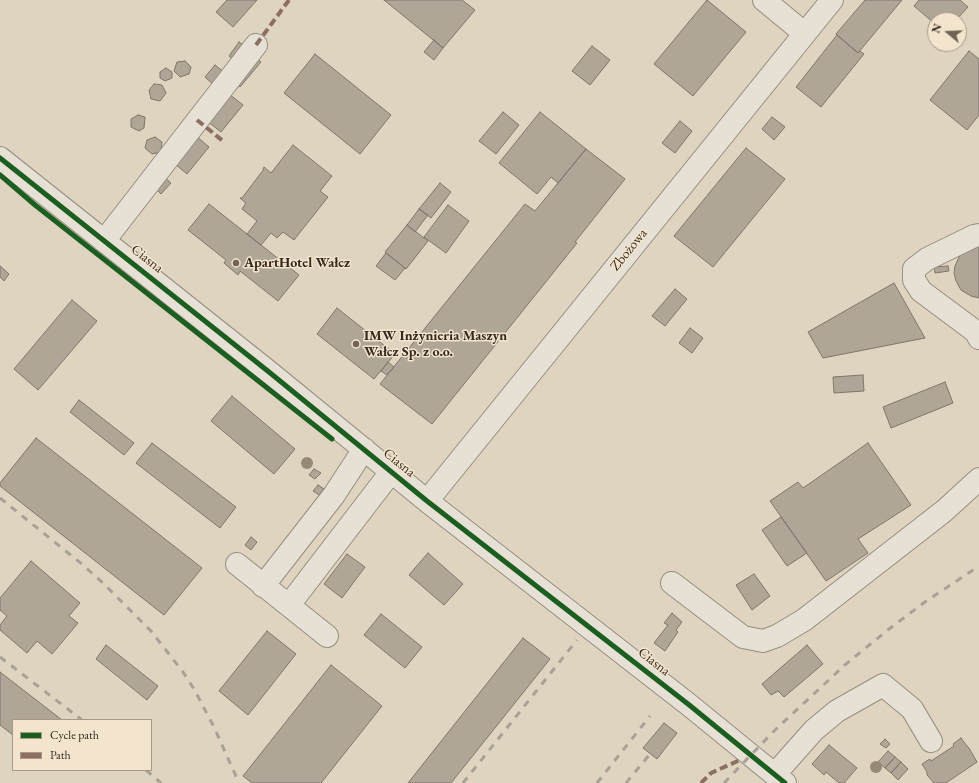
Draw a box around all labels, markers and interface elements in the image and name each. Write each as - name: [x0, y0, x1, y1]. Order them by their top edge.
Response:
- north arrow: [927, 12, 967, 52]
- text: N: [929, 22, 945, 35]
- street label: Zbożowa: [607, 226, 651, 274]
- street label: Ciasna: [127, 241, 167, 277]
- place label: ApartHotel Wałcz: [244, 255, 350, 271]
- marker: ApartHotel Wałcz: [231, 258, 241, 268]
- place label: IMW Inżynieria Maszyn Wałcz Sp. z o.o.: [364, 328, 507, 360]
- marker: IMW Inżynieria Maszyn Wałcz Sp. z o.o.: [351, 339, 361, 349]
- street label: Ciasna: [380, 445, 418, 481]
- street label: Ciasna: [634, 644, 674, 680]
- legend: [12, 719, 152, 771]
- text: Cycle path: [50, 727, 99, 743]
- text: Path: [50, 747, 71, 763]

